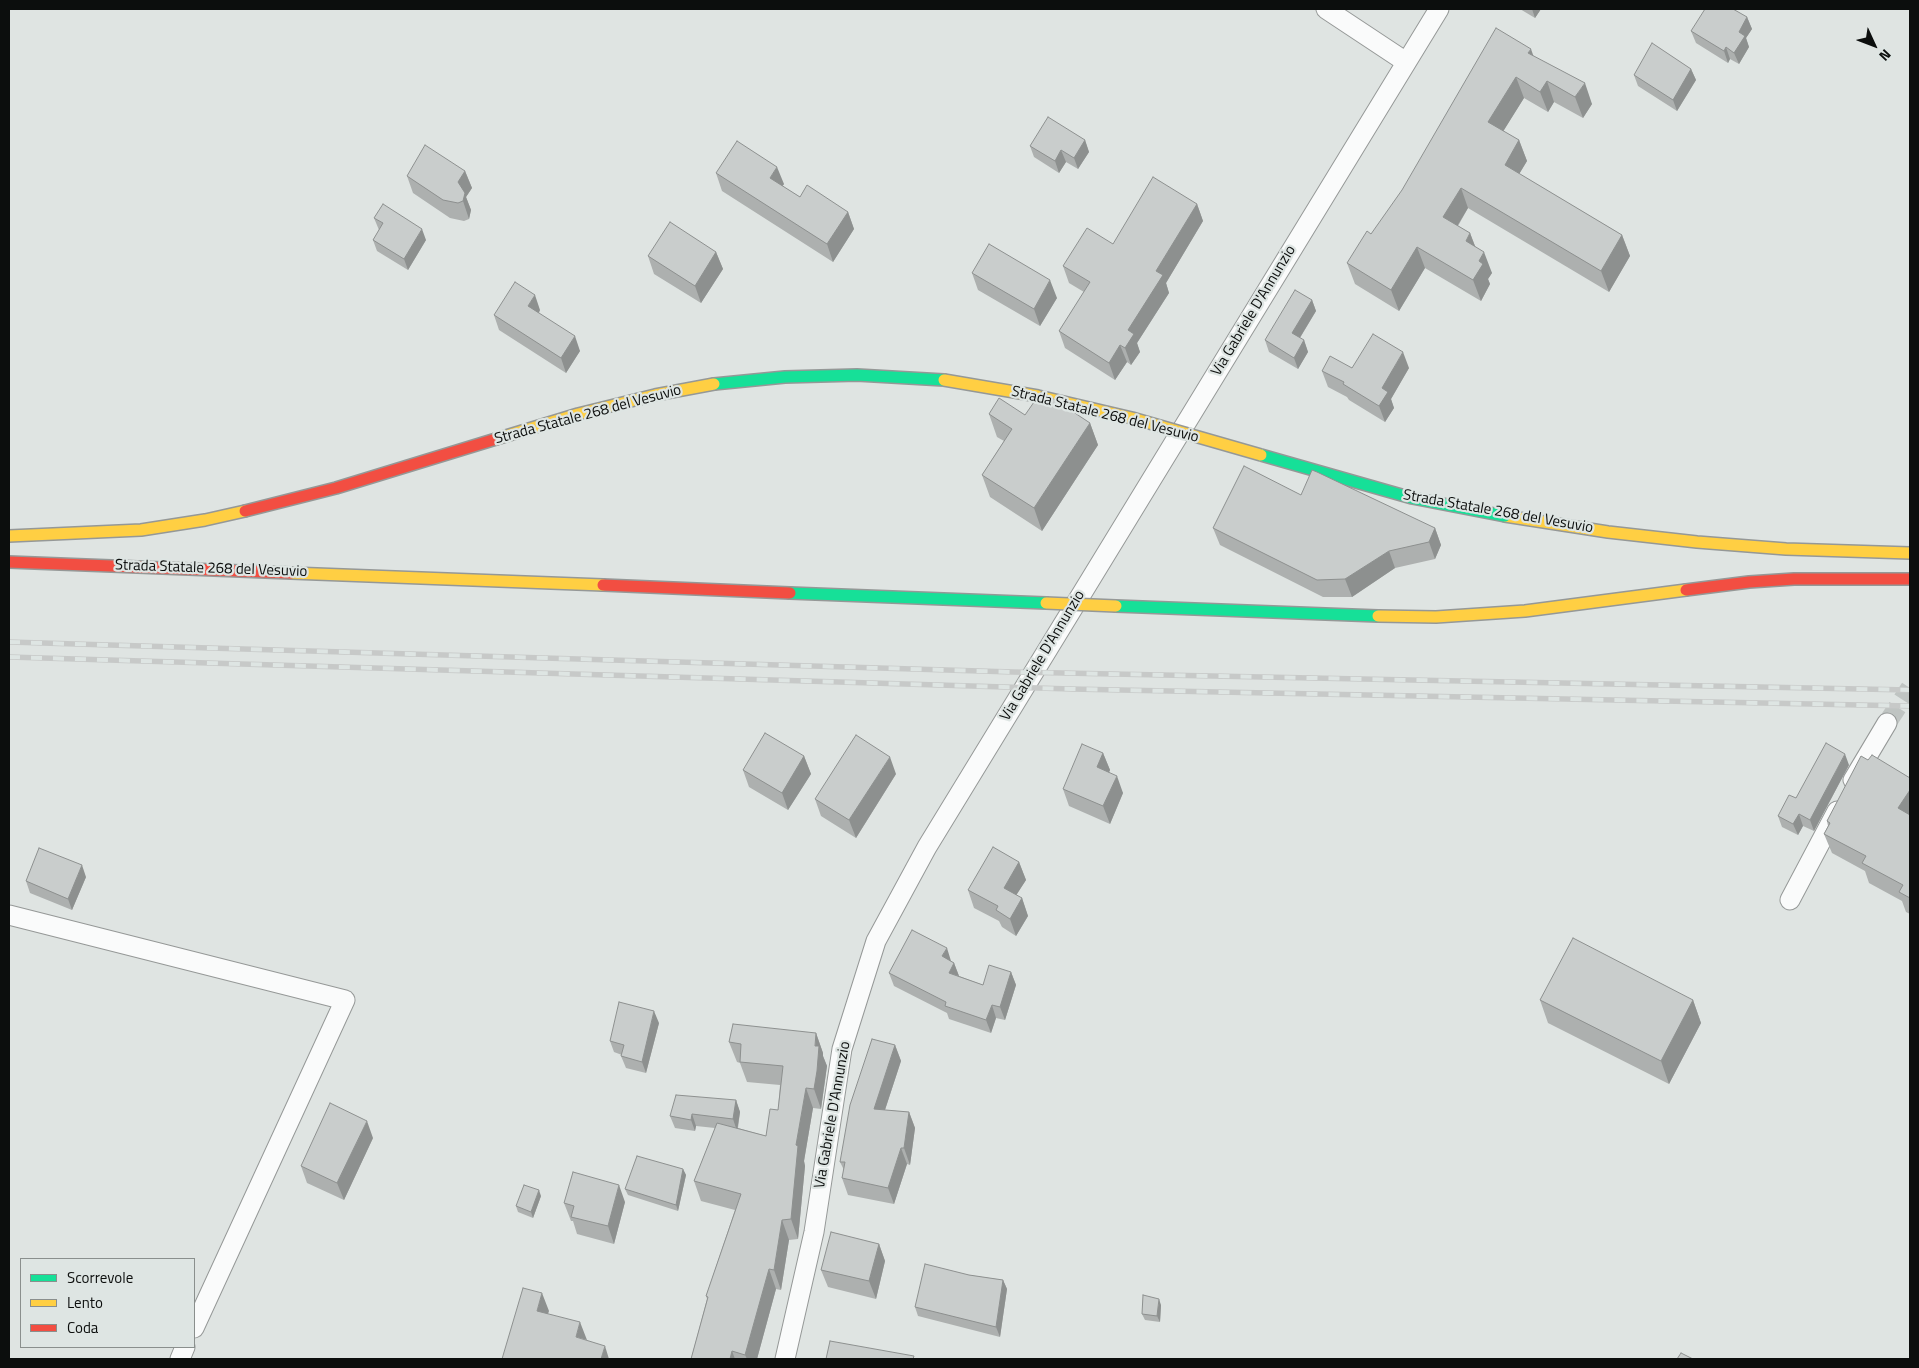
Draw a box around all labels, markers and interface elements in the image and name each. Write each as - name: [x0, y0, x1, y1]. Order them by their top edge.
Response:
- north arrow: [1849, 20, 1899, 70]
- text: N: [1874, 45, 1896, 66]
- street label: Via Gabriele D'Annunzio: [1208, 242, 1300, 380]
- street label: Strada Statale 268 del Vesuvio: [493, 381, 683, 449]
- street label: Strada Statale 268 del Vesuvio: [1009, 383, 1201, 447]
- street label: Strada Statale 268 del Vesuvio: [1402, 486, 1594, 538]
- street label: Strada Statale 268 del Vesuvio: [114, 557, 308, 581]
- street label: Via Gabriele D'Annunzio: [997, 587, 1089, 725]
- street label: Via Gabriele D'Annunzio: [811, 1040, 855, 1190]
- legend: [20, 1258, 195, 1348]
- text: Scorrevole: [67, 1266, 133, 1289]
- text: Lento: [67, 1291, 103, 1314]
- text: Coda: [67, 1316, 98, 1339]

